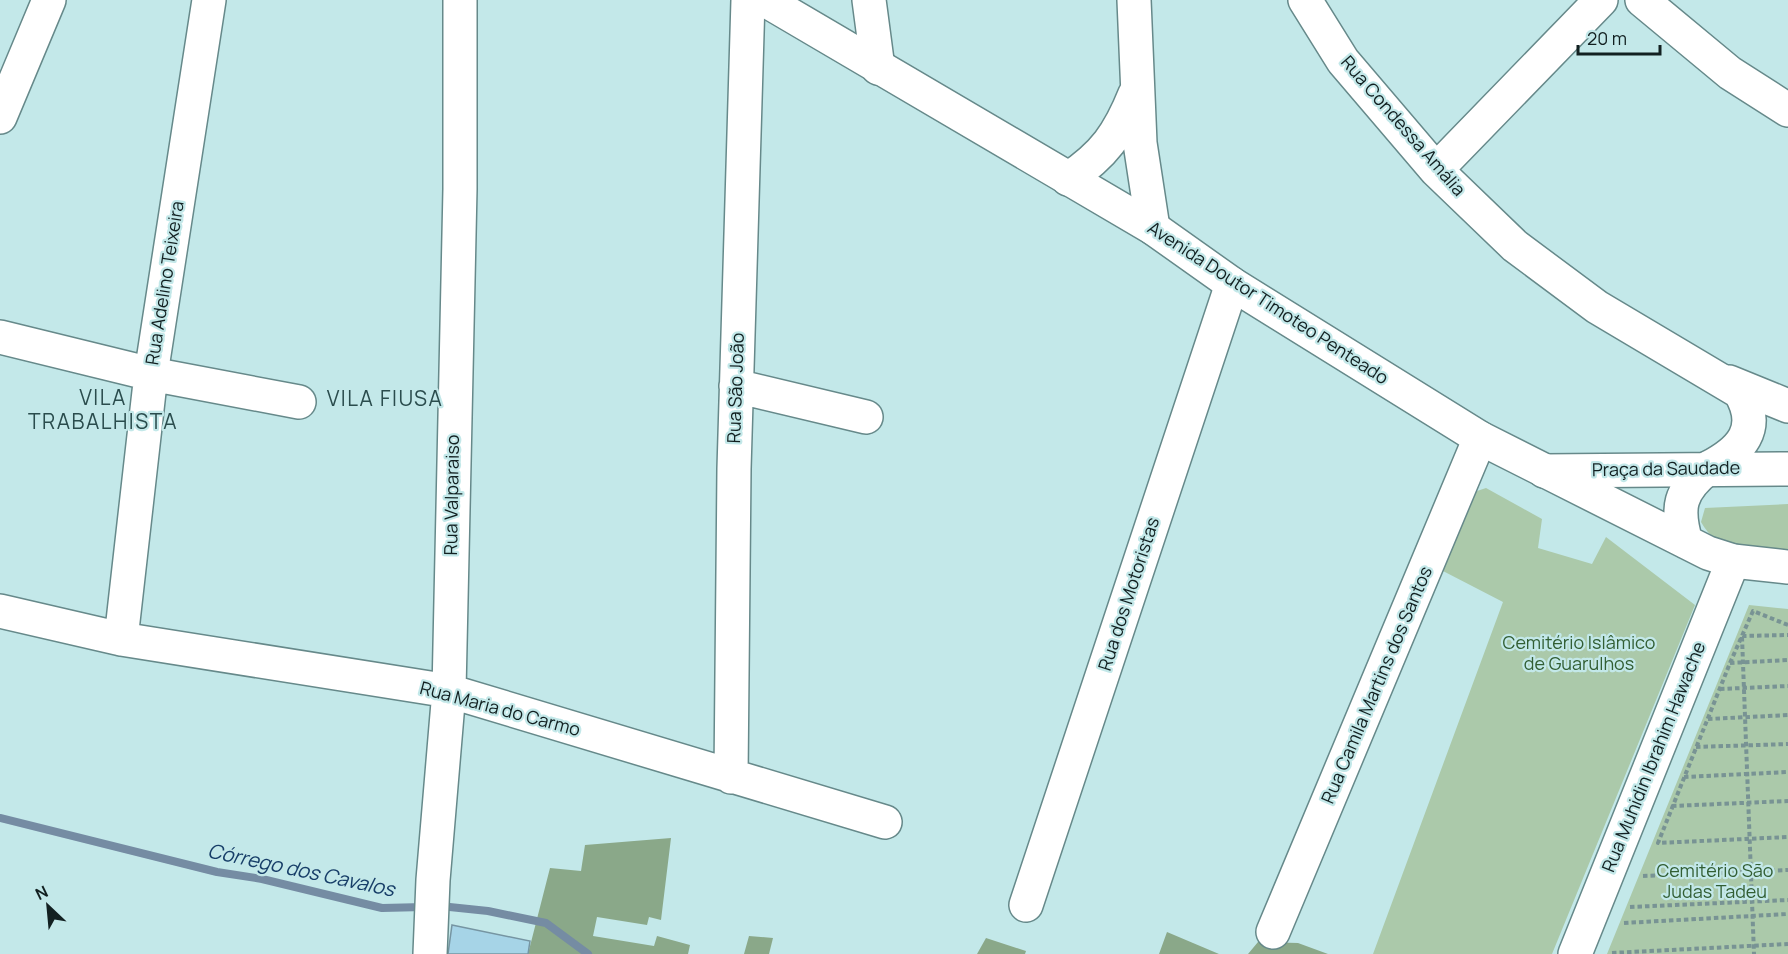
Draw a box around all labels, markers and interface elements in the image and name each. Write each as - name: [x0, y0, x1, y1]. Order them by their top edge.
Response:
- scale bar: [1578, 18, 1660, 56]
- text: 20 m: [1587, 26, 1627, 50]
- street label: Rua Condessa Amália: [1336, 50, 1471, 201]
- street label: Rua Adelino Teixeira: [139, 199, 189, 366]
- street label: Avenida Doutor Timoteo Penteado: [1144, 215, 1394, 389]
- street label: Rua São João: [721, 332, 749, 444]
- district label: VILA TRABALHISTA: [28, 383, 178, 435]
- district label: VILA FIUSA: [327, 384, 443, 412]
- street label: Rua Valparaiso: [438, 434, 464, 556]
- street label: Praça da Saudade: [1592, 455, 1740, 481]
- street label: Rua dos Motoristas: [1092, 514, 1164, 673]
- street label: Rua Camila Martins dos Santos: [1315, 562, 1437, 807]
- park label: Cemitério Islâmico de Guarulhos: [1503, 630, 1655, 675]
- street label: Rua Muhidin Ibrahim Hawache: [1596, 638, 1710, 875]
- street label: Rua Maria do Carmo: [417, 675, 583, 741]
- water label: Córrego dos Cavalos: [205, 837, 398, 903]
- park label: Cemitério São Judas Tadeu: [1656, 858, 1774, 903]
- north arrow: [18, 876, 78, 936]
- text: N: [31, 880, 51, 905]

